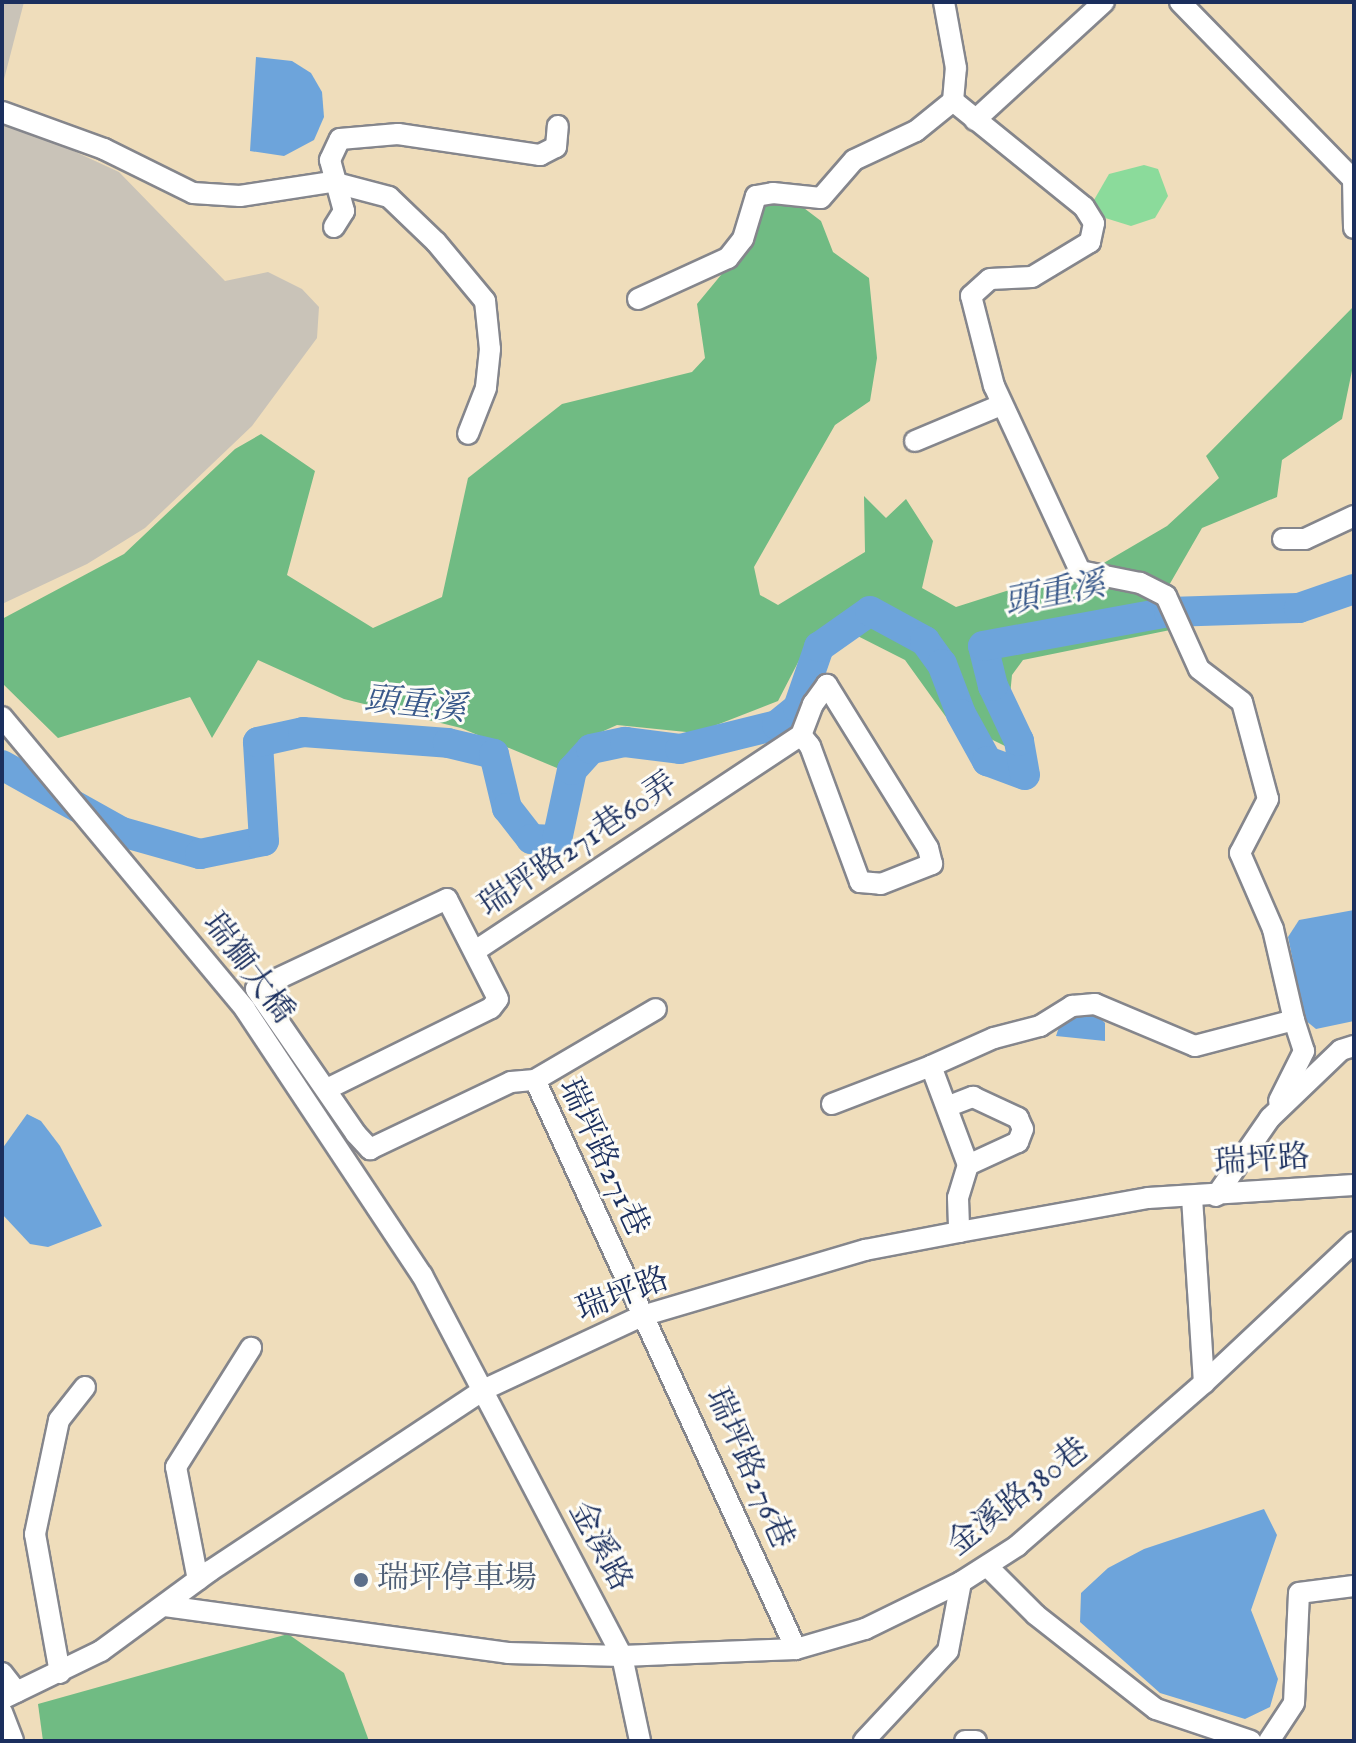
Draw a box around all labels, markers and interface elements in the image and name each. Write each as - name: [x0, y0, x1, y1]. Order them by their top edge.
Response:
- water label: 頭重溪: [1001, 564, 1109, 624]
- water label: 頭重溪: [362, 679, 468, 731]
- street label: 瑞坪路271巷60弄: [473, 766, 685, 926]
- street label: 瑞獅大橋: [193, 906, 301, 1032]
- street label: 瑞坪路271巷: [549, 1073, 655, 1243]
- street label: 瑞坪路: [1213, 1139, 1311, 1185]
- street label: 瑞坪路: [571, 1261, 675, 1331]
- street label: 瑞坪路276巷: [696, 1383, 800, 1555]
- street label: 金溪路380巷: [941, 1431, 1097, 1565]
- street label: 金溪路: [560, 1496, 638, 1598]
- place label: 瑞坪停車場: [377, 1561, 537, 1599]
- marker: 瑞坪停車場: [352, 1571, 370, 1589]

